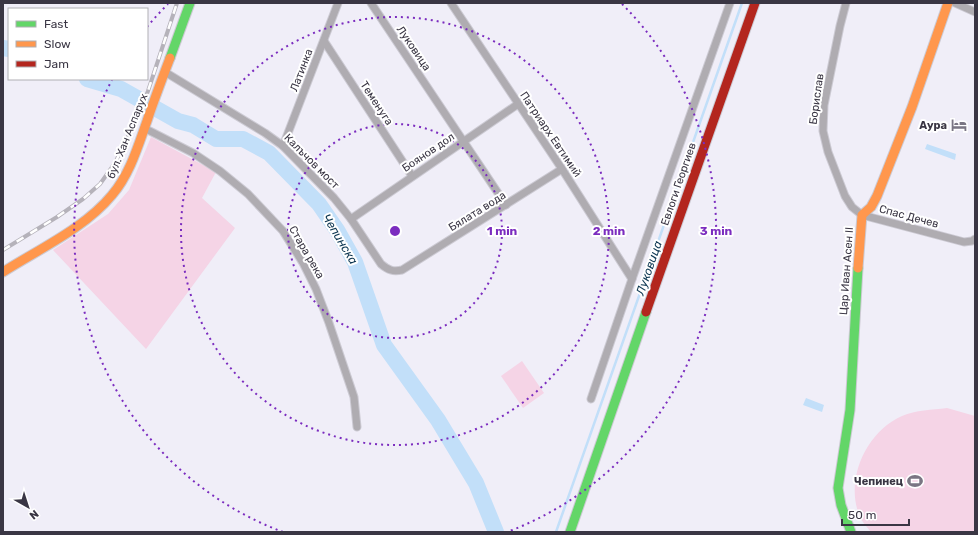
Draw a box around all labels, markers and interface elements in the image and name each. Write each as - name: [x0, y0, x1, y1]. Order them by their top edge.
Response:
- legend: [8, 8, 148, 80]
- text: Fast: [44, 17, 68, 31]
- street label: Луковица: [394, 23, 433, 73]
- text: Slow: [44, 37, 71, 51]
- street label: Латинка: [287, 47, 316, 93]
- text: Jam: [44, 57, 69, 71]
- street label: Борислав: [806, 73, 827, 125]
- street label: Теменуга: [358, 79, 396, 128]
- street label: Патриарх Евтимий: [517, 89, 584, 179]
- street label: бул. Хан Аспарух: [104, 92, 150, 181]
- hotel icon: Аура: [950, 116, 968, 134]
- place label: Аура: [919, 119, 947, 132]
- street label: Боянов дол: [400, 130, 457, 175]
- street label: Калъчов мост: [281, 131, 342, 192]
- street label: Евлоги Георгиев: [658, 141, 699, 227]
- street label: Бялата вода: [446, 189, 508, 234]
- street label: Спас Дечев: [878, 202, 940, 231]
- water label: Чепинска: [319, 211, 361, 267]
- street label: Стара река: [286, 223, 327, 281]
- centre of rings: [388, 224, 402, 238]
- text: 1 min: [487, 224, 518, 238]
- text: 2 min: [593, 224, 626, 238]
- text: 3 min: [700, 224, 733, 238]
- street label: Цар Иван Асен II: [837, 227, 856, 315]
- water label: Луковица: [633, 239, 665, 298]
- sports icon: Чепинец: [906, 472, 924, 490]
- place label: Чепинец: [854, 475, 903, 488]
- north arrow: [8, 487, 48, 527]
- scale bar: [842, 501, 909, 527]
- text: N: [27, 507, 41, 522]
- text: 50 m: [848, 508, 876, 522]

